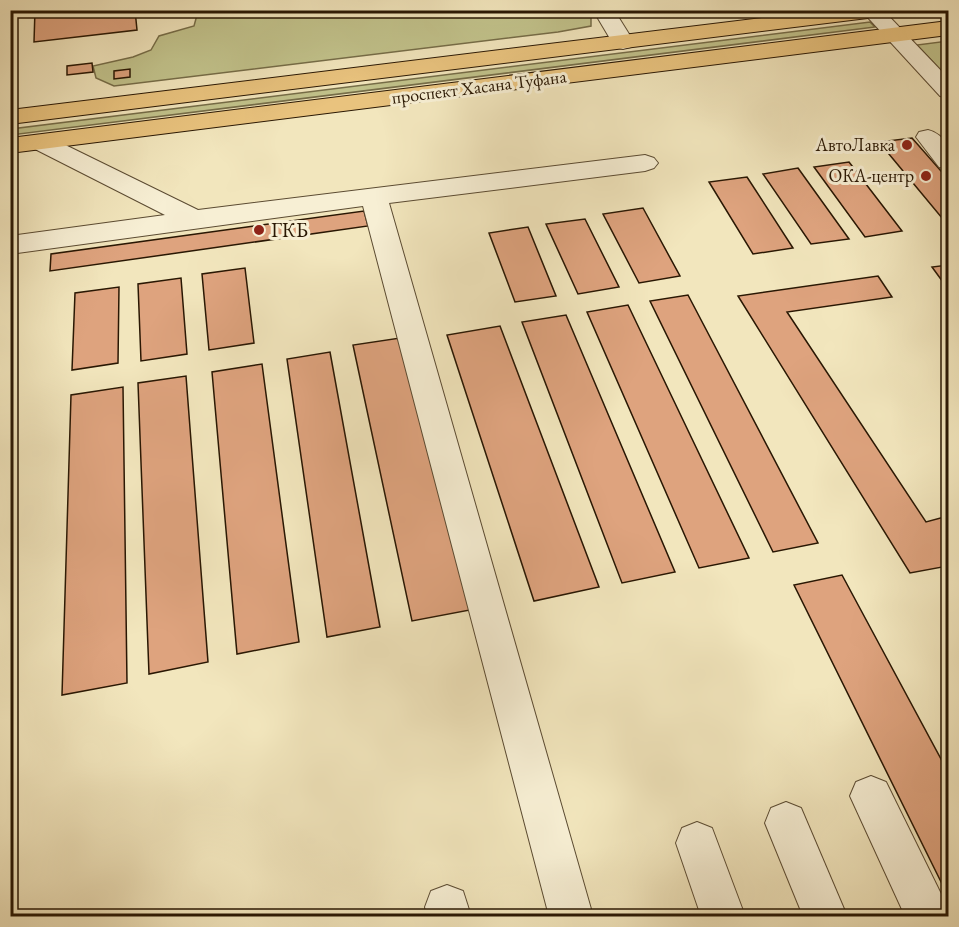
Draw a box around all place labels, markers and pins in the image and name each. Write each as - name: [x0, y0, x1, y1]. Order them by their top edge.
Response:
- place label: АвтоЛавка: [814, 133, 896, 156]
- marker: АвтоЛавка: [900, 138, 914, 152]
- place label: ОКА-центр: [829, 164, 914, 187]
- marker: ОКА-центр: [919, 169, 933, 183]
- place label: ГКБ: [271, 216, 308, 243]
- marker: ГКБ: [252, 223, 266, 237]

